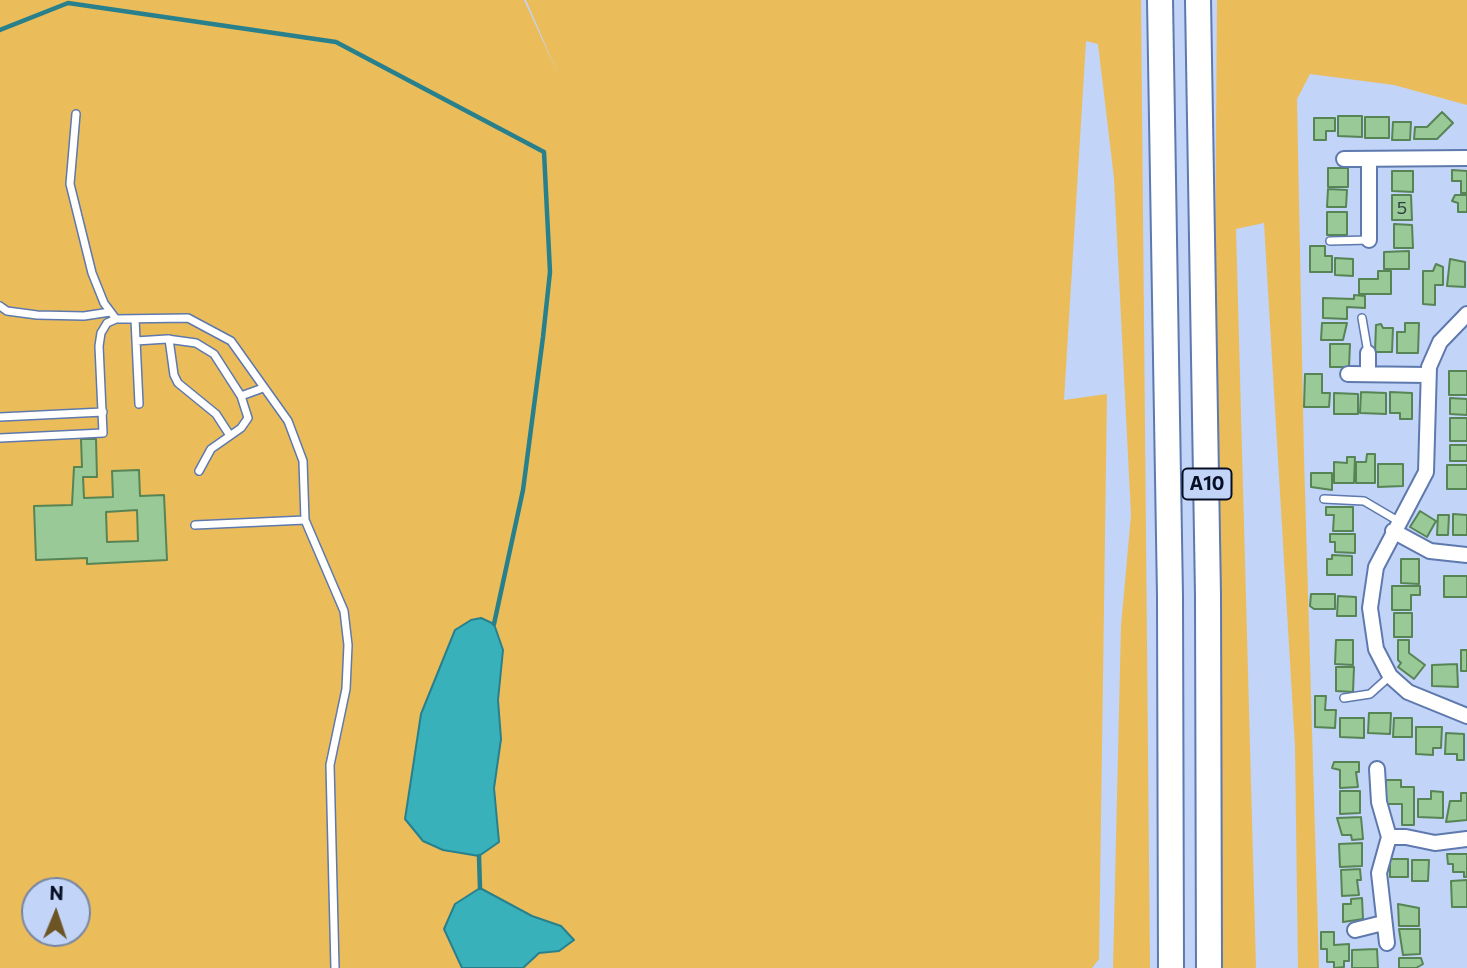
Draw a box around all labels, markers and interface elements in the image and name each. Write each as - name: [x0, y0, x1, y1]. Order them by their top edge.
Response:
- house number: 5: [1397, 197, 1407, 219]
- road number: A10: [1182, 468, 1232, 499]
- north arrow: [21, 877, 91, 947]
- text: N: [49, 881, 64, 904]

